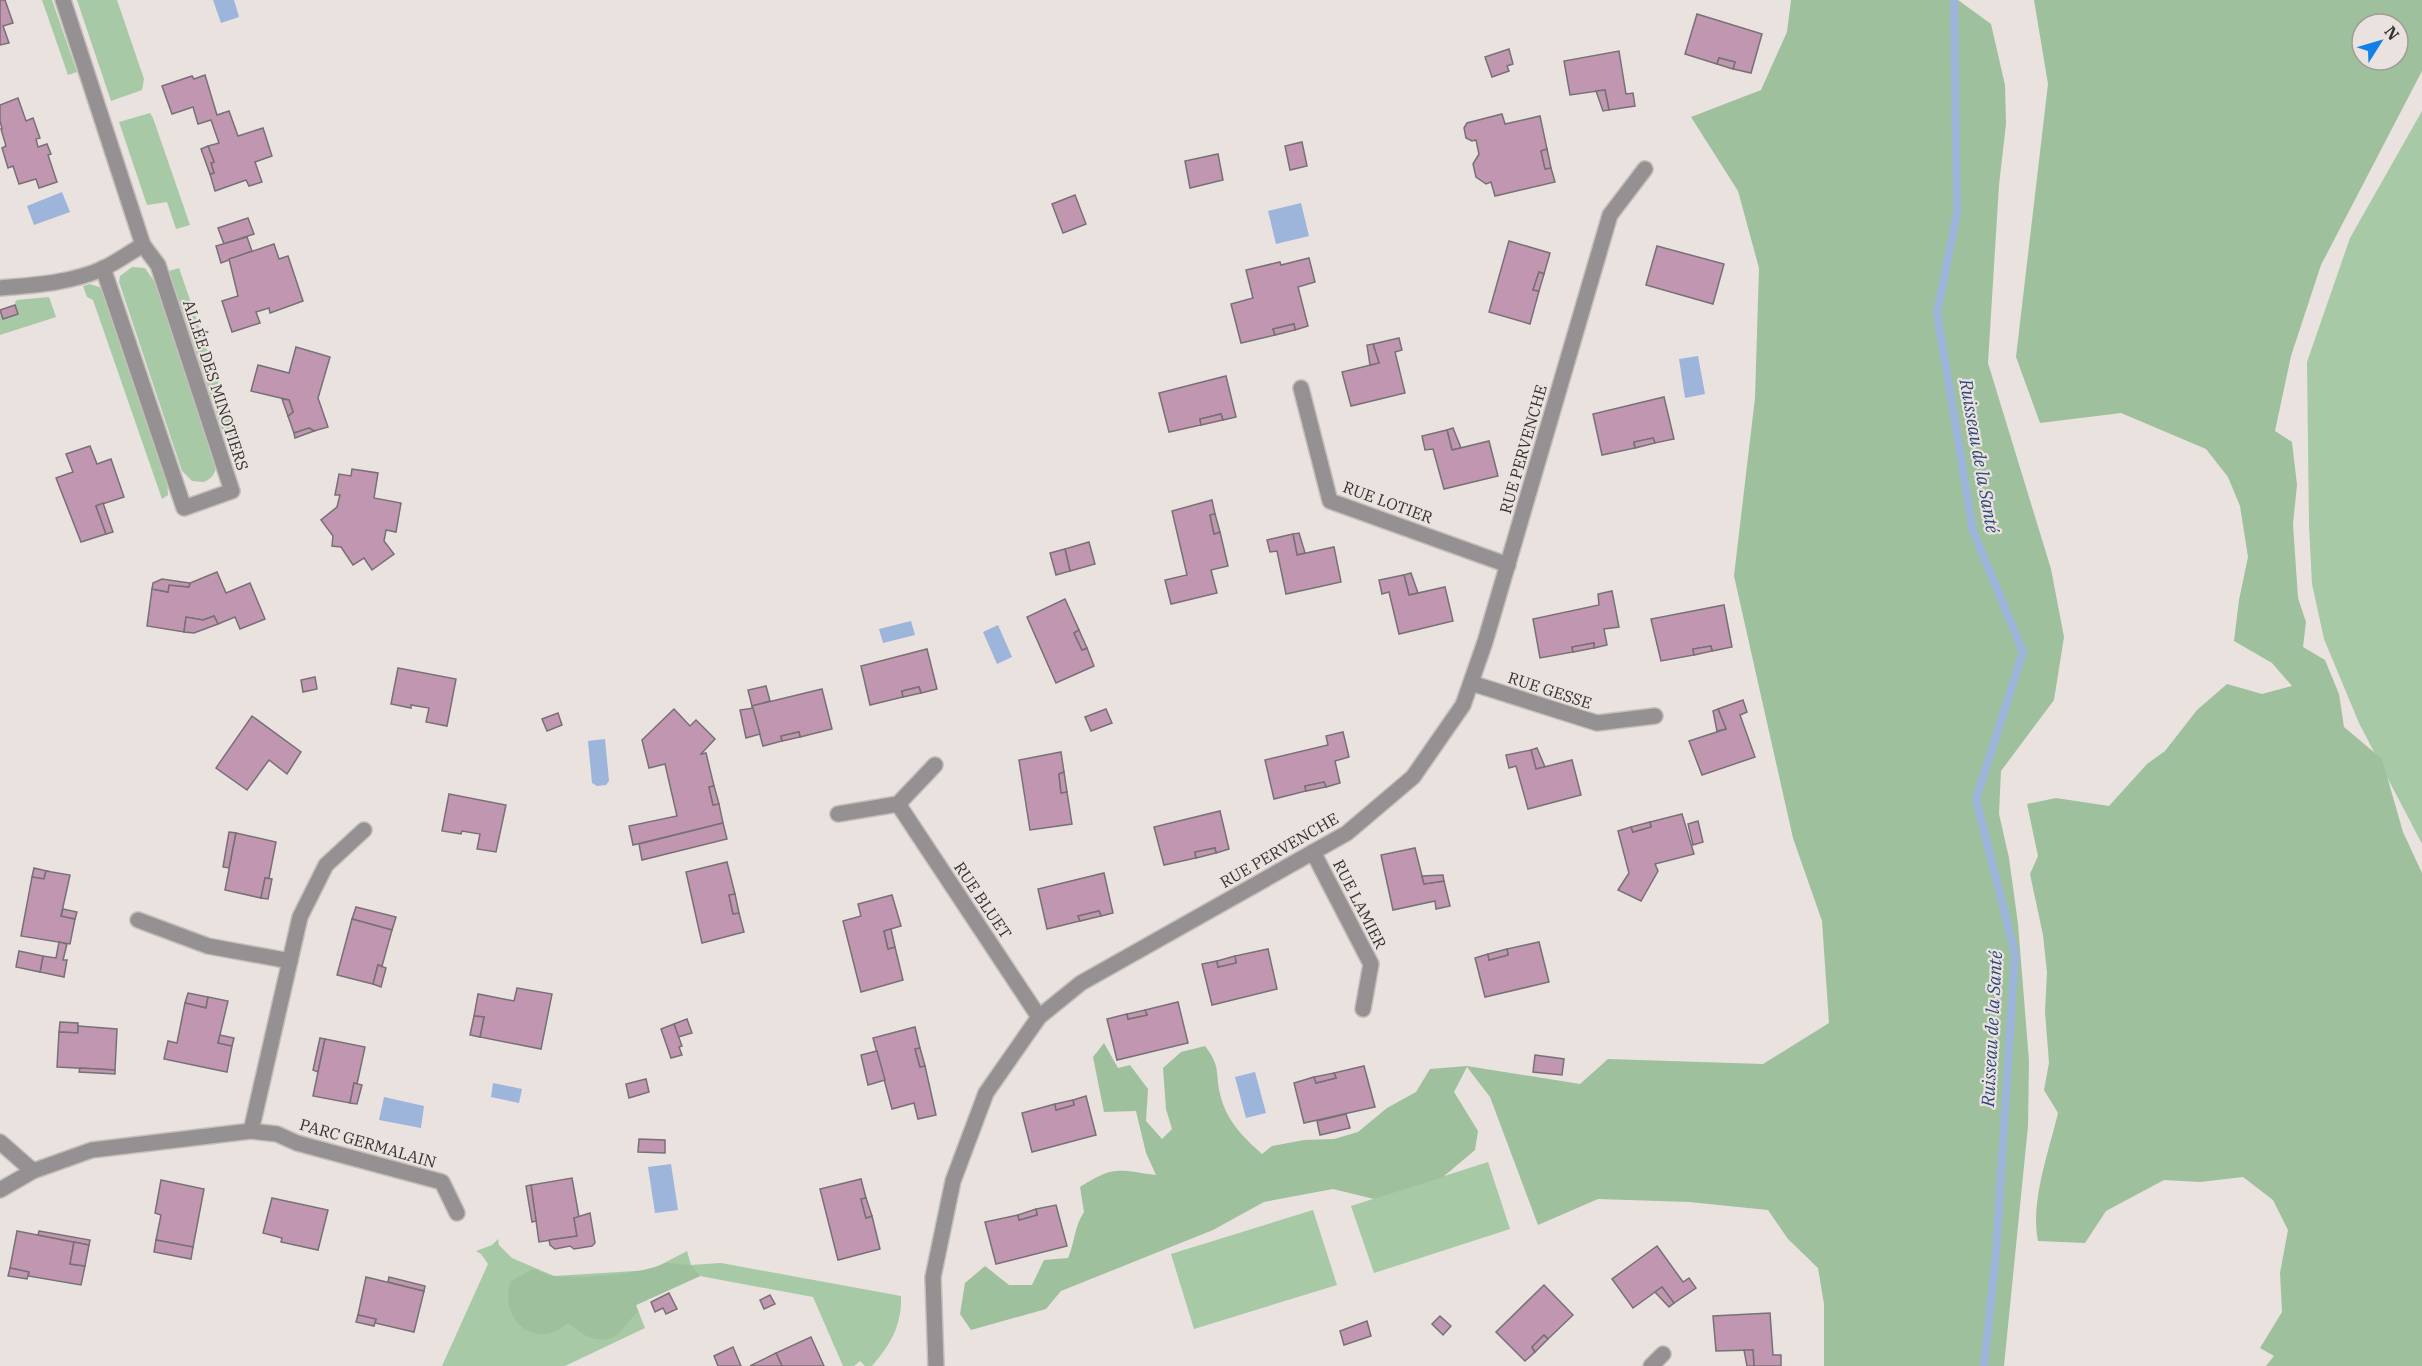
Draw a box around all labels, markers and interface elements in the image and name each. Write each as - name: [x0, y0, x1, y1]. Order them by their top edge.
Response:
- north arrow: [2350, 12, 2410, 72]
- text: N: [2380, 22, 2404, 44]
- street label: ALLÉE DES MINOTIERS: [179, 297, 254, 473]
- water label: Ruisseau de la Santé: [1954, 376, 2005, 536]
- street label: RUE PERVENCHE: [1495, 382, 1551, 516]
- street label: RUE LOTIER: [1340, 477, 1436, 528]
- street label: RUE GESSE: [1506, 667, 1594, 713]
- street label: RUE PERVENCHE: [1216, 808, 1342, 892]
- street label: RUE LAMIER: [1329, 856, 1391, 952]
- street label: RUE BLUET: [950, 858, 1016, 942]
- water label: Ruisseau de la Santé: [1976, 949, 2007, 1109]
- street label: PARC GERMALAIN: [297, 1114, 439, 1172]

